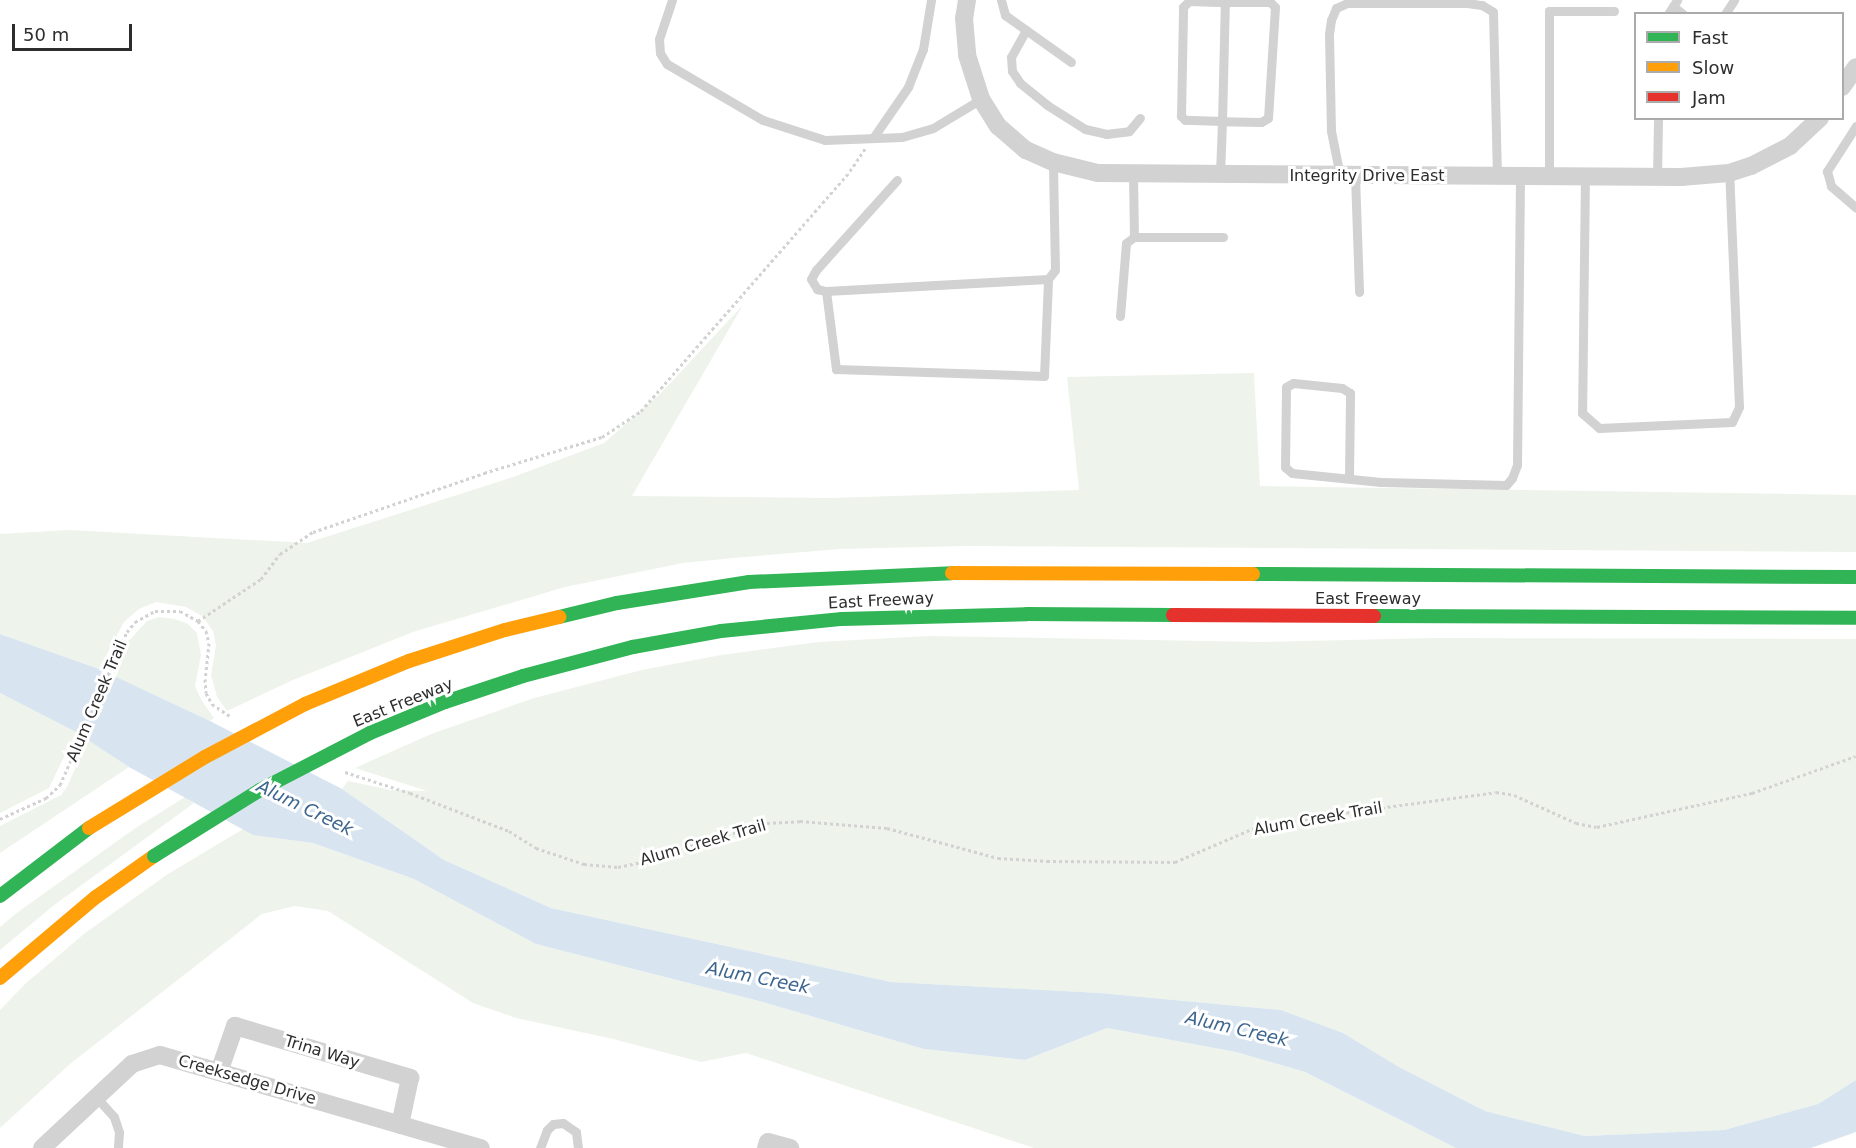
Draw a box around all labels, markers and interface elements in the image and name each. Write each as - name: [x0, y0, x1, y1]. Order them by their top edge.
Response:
- scale bar: [15, 12, 135, 50]
- legend: [1634, 12, 1844, 120]
- text: 50 m: [23, 24, 69, 45]
- text: Fast: [1692, 27, 1728, 48]
- text: Slow: [1692, 57, 1734, 78]
- text: Jam: [1692, 87, 1726, 108]
- street label: Integrity Drive East: [1289, 166, 1445, 186]
- street label: East Freeway: [828, 589, 934, 613]
- street label: East Freeway: [1315, 589, 1421, 609]
- street label: Alum Creek Trail: [63, 637, 131, 765]
- street label: East Freeway: [350, 674, 456, 732]
- water label: Alum Creek: [253, 775, 357, 841]
- street label: Alum Creek Trail: [1252, 798, 1384, 840]
- street label: Alum Creek Trail: [638, 816, 768, 870]
- water label: Alum Creek: [705, 957, 811, 999]
- water label: Alum Creek: [1184, 1007, 1290, 1051]
- street label: Trina Way: [282, 1031, 362, 1073]
- street label: Creeksedge Drive: [176, 1051, 318, 1109]

